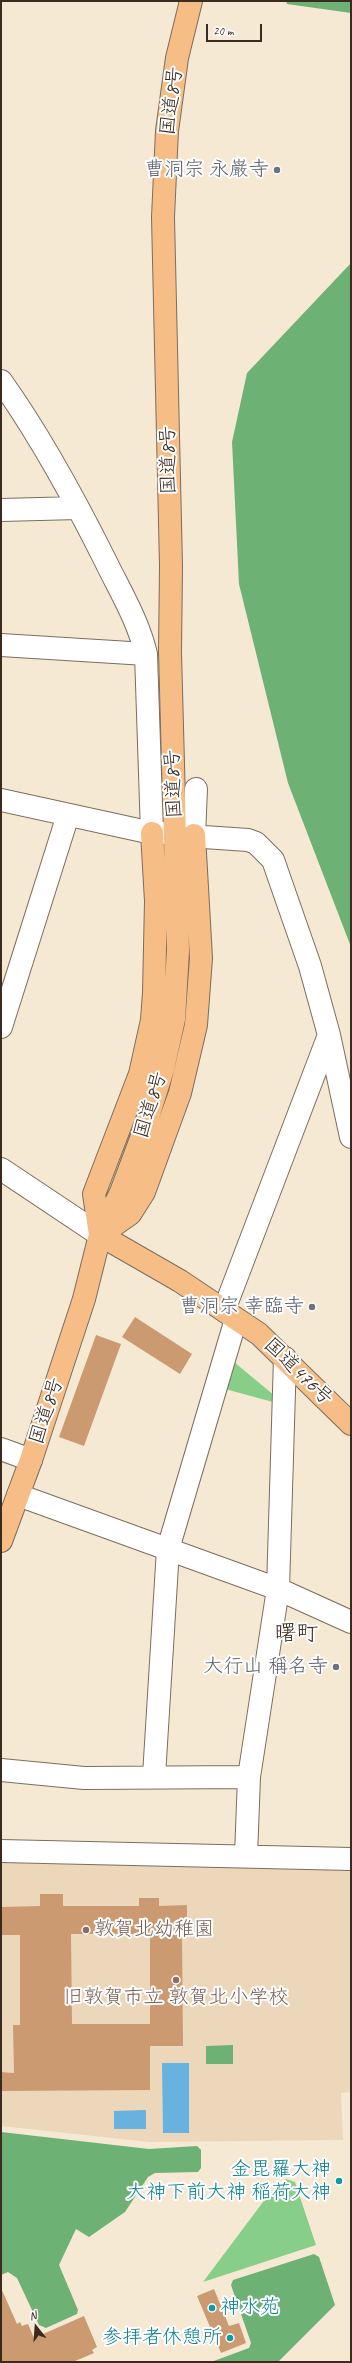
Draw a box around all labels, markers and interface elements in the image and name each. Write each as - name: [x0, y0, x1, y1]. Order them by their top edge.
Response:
- scale bar: [208, 16, 264, 42]
- text: 20 m: [213, 23, 233, 39]
- street label: 国道8号: [156, 65, 188, 137]
- place label: 曹洞宗 永巌寺: [144, 158, 269, 182]
- marker: 曹洞宗 永巌寺: [272, 165, 282, 175]
- street label: 国道8号: [156, 425, 182, 495]
- street label: 国道8号: [161, 749, 187, 819]
- street label: 国道8号: [129, 1068, 173, 1142]
- place label: 曹洞宗 幸臨寺: [179, 1295, 304, 1319]
- marker: 曹洞宗 幸臨寺: [307, 1302, 317, 1312]
- street label: 国道476号: [258, 1333, 338, 1411]
- street label: 国道8号: [25, 1374, 69, 1448]
- district label: 曙町: [274, 1621, 318, 1647]
- place label: 大行山 稱名寺: [203, 1655, 328, 1679]
- marker: 大行山 稱名寺: [331, 1662, 341, 1672]
- place label: 敦賀北幼稚園: [94, 1918, 214, 1942]
- marker: 敦賀北幼稚園: [81, 1925, 91, 1935]
- marker: 旧敦賀市立 敦賀北小学校: [171, 1975, 181, 1985]
- place label: 旧敦賀市立 敦賀北小学校: [64, 1986, 288, 2010]
- place label: 金毘羅大神 大神下前大神 稲荷大神: [126, 2158, 331, 2205]
- marker: 金毘羅大神 大神下前大神 稲荷大神: [334, 2176, 344, 2186]
- place label: 神水苑: [220, 2296, 280, 2320]
- marker: 神水苑: [207, 2303, 217, 2313]
- north arrow: [16, 2307, 56, 2347]
- text: N: [27, 2308, 38, 2323]
- place label: 参拝者休憩所: [102, 2326, 222, 2350]
- marker: 参拝者休憩所: [225, 2333, 235, 2343]

